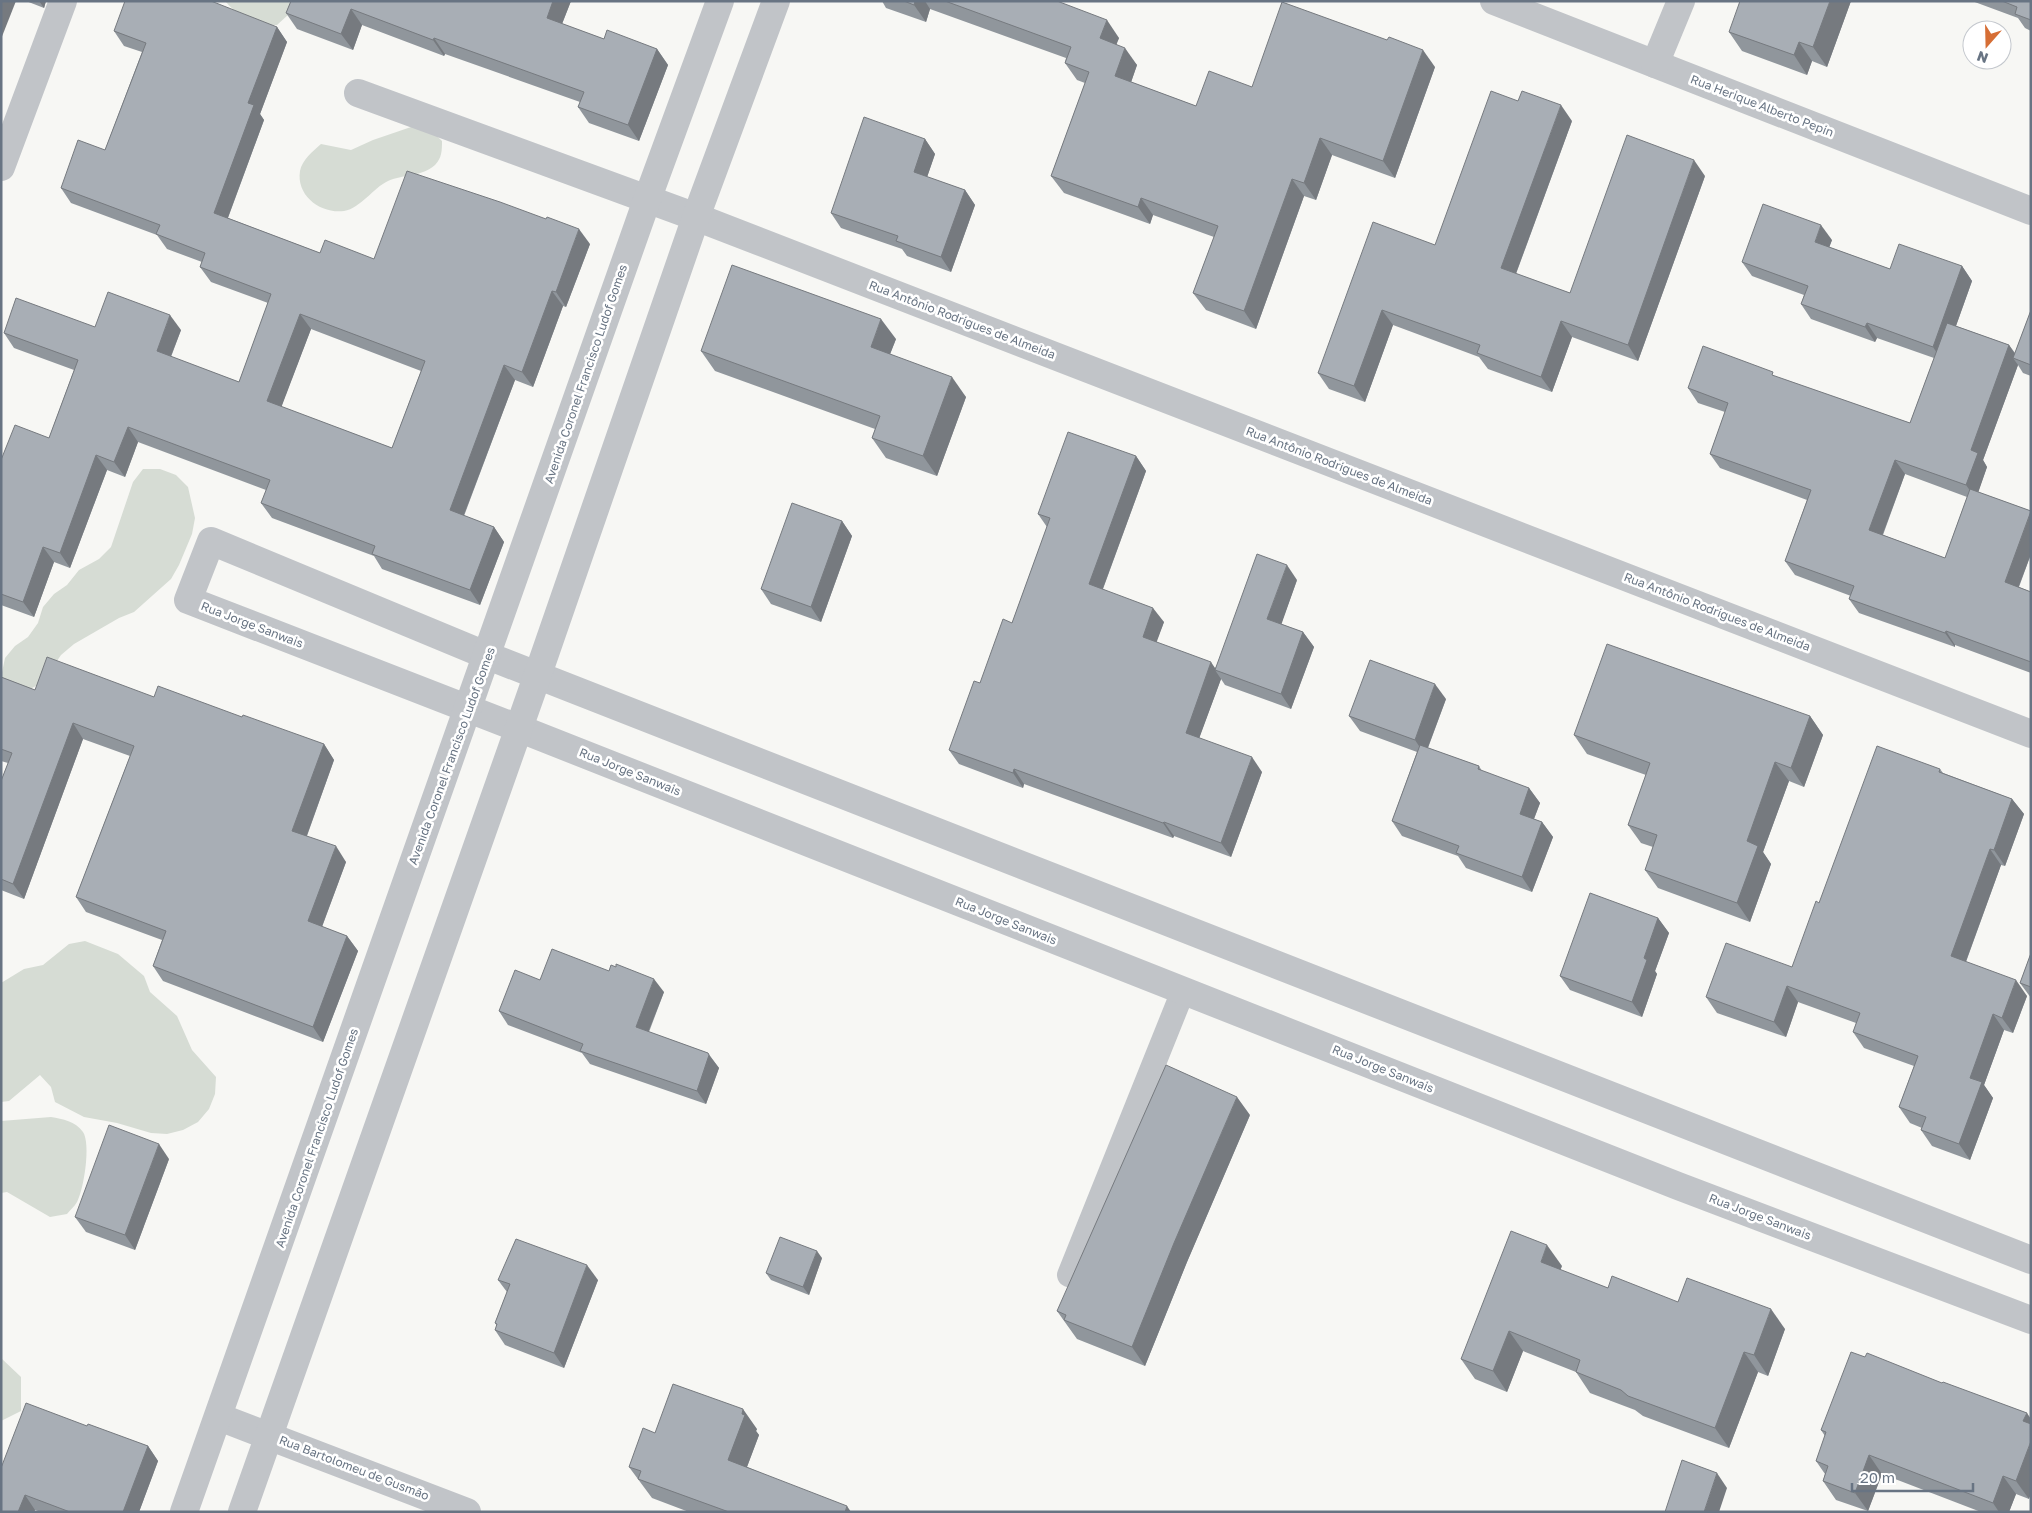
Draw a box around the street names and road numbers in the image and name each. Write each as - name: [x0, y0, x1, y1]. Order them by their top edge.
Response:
- street label: Rua Herique Alberto Pepin: [1688, 71, 1836, 140]
- street label: Avenida Coronel Francisco Ludof Gomes: [541, 262, 630, 485]
- street label: Rua Antônio Rodrigues de Almeida: [867, 277, 1058, 362]
- street label: Rua Antônio Rodrigues de Almeida: [1244, 423, 1435, 508]
- street label: Rua Antônio Rodrigues de Almeida: [1622, 569, 1813, 654]
- street label: Rua Jorge Sanwais: [199, 598, 305, 651]
- street label: Avenida Coronel Francisco Ludof Gomes: [405, 645, 498, 867]
- street label: Rua Jorge Sanwais: [577, 744, 683, 799]
- street label: Rua Jorge Sanwais: [953, 893, 1059, 948]
- street label: Avenida Coronel Francisco Ludof Gomes: [272, 1026, 361, 1249]
- street label: Rua Jorge Sanwais: [1330, 1041, 1436, 1096]
- street label: Rua Jorge Sanwais: [1707, 1190, 1813, 1243]
- street label: Rua Bartolomeu de Gusmão: [277, 1432, 431, 1503]

